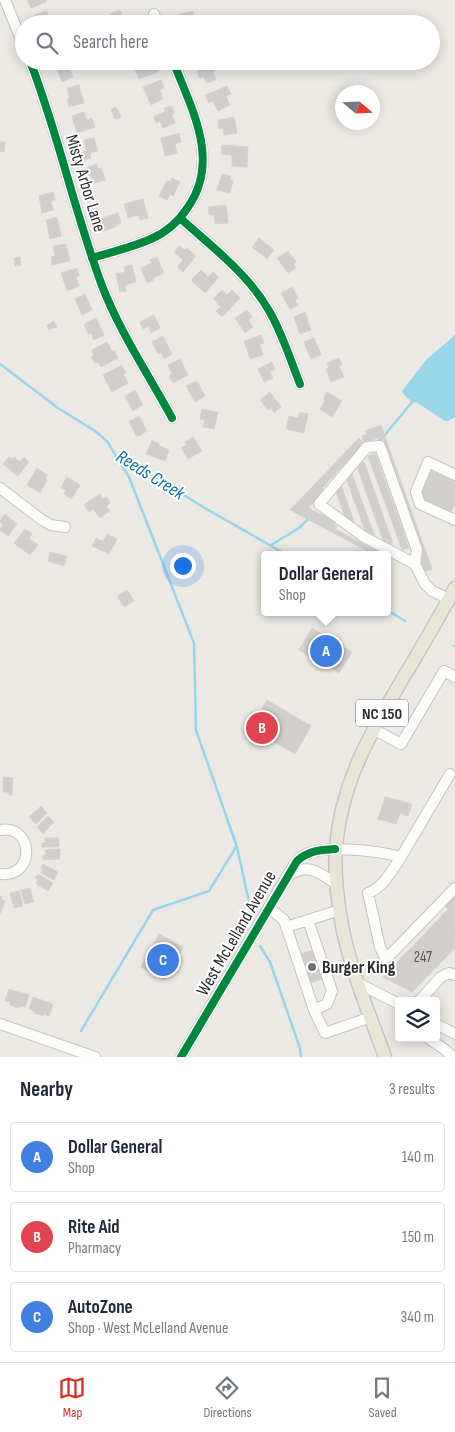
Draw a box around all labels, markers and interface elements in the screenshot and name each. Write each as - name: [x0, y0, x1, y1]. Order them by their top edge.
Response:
- search box: [15, 15, 440, 70]
- icon: search: [33, 29, 61, 57]
- text: Search here: [73, 31, 149, 54]
- north arrow: [335, 85, 380, 130]
- street label: Misty Arbor Lane: [61, 132, 110, 234]
- water label: Reeds Creek: [112, 445, 190, 506]
- popup: [261, 551, 391, 616]
- your location: [170, 553, 196, 579]
- text: Dollar General: [279, 563, 373, 586]
- text: Shop: [279, 586, 306, 605]
- pin: A: [310, 632, 342, 670]
- road number: NC 150: [356, 700, 408, 726]
- pin: B: [246, 709, 278, 747]
- street label: West McLelland Avenue: [192, 867, 281, 999]
- pin: C: [147, 941, 179, 979]
- house number: 247: [414, 948, 432, 967]
- place label: Burger King: [322, 957, 396, 978]
- marker: Burger King: [306, 961, 318, 973]
- map controls: [395, 997, 440, 1042]
- button: layers: [395, 997, 440, 1042]
- text: Nearby: [20, 1077, 73, 1102]
- text: 3 results: [389, 1080, 435, 1099]
- text: Dollar General: [68, 1136, 162, 1159]
- text: A: [33, 1148, 41, 1167]
- text: 140 m: [402, 1148, 434, 1167]
- text: Shop: [68, 1159, 95, 1178]
- text: Rite Aid: [68, 1216, 120, 1239]
- text: B: [33, 1228, 41, 1247]
- text: 150 m: [402, 1228, 434, 1247]
- text: Pharmacy: [68, 1239, 121, 1258]
- text: AutoZone: [68, 1296, 133, 1319]
- text: C: [33, 1308, 41, 1327]
- text: 340 m: [401, 1308, 434, 1327]
- text: Shop · West McLelland Avenue: [68, 1319, 228, 1338]
- tab: Map: [58, 1374, 86, 1421]
- tab: Directions: [203, 1374, 252, 1421]
- tab: Saved: [368, 1374, 397, 1421]

